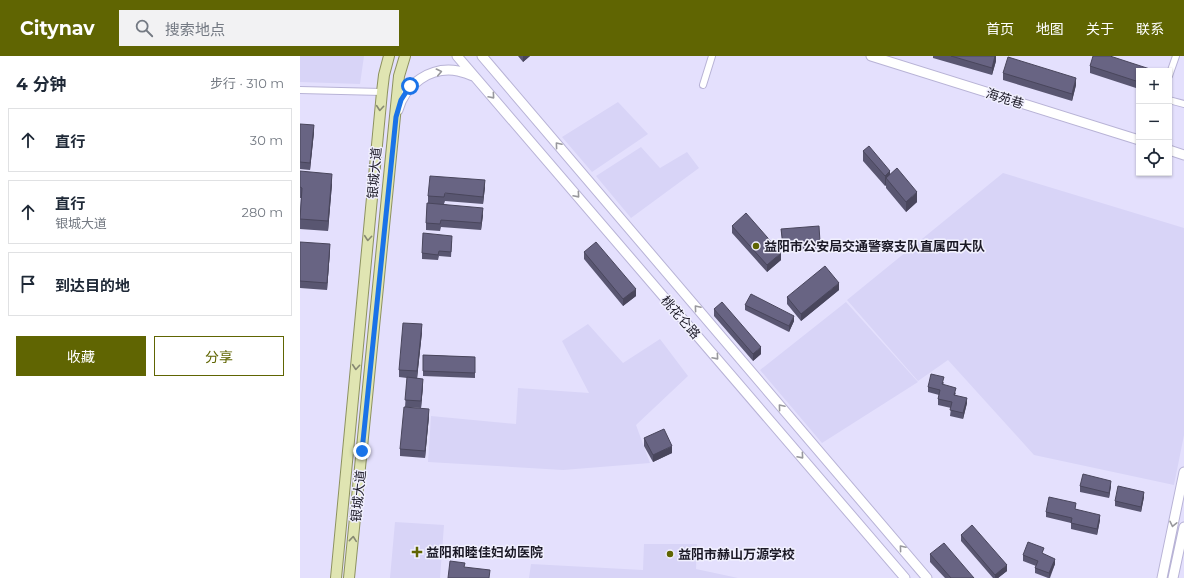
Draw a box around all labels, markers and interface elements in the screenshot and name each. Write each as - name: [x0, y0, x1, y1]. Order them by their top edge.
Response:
- search box: [119, 10, 399, 46]
- text: Citynav: [20, 17, 95, 40]
- icon: search: [133, 17, 155, 39]
- text: 搜索地点: [165, 20, 225, 39]
- text: 首页: [986, 20, 1014, 38]
- text: 地图: [1036, 20, 1064, 38]
- text: 关于: [1086, 20, 1114, 38]
- text: 联系: [1136, 20, 1164, 38]
- one-way arrow: [436, 68, 442, 76]
- map controls: [1136, 68, 1172, 176]
- button: +: [1136, 68, 1172, 104]
- text: 4 分钟: [16, 74, 67, 94]
- text: 步行 · 310 m: [210, 75, 284, 91]
- route start: [401, 77, 419, 95]
- street label: 海苑巷: [984, 85, 1026, 111]
- one-way arrow: [487, 91, 494, 99]
- button: −: [1136, 104, 1172, 140]
- one-way arrow: [376, 105, 385, 111]
- icon: ahead: [17, 129, 39, 151]
- text: 直行: [55, 132, 85, 151]
- text: 30 m: [250, 132, 283, 148]
- button: locate: [1136, 140, 1172, 176]
- one-way arrow: [556, 142, 563, 149]
- street label: 银城大道: [364, 146, 384, 200]
- one-way arrow: [572, 190, 579, 197]
- text: 直行: [55, 194, 85, 213]
- icon: ahead: [17, 201, 39, 223]
- text: 280 m: [242, 204, 283, 220]
- text: 银城大道: [55, 215, 107, 231]
- one-way arrow: [364, 235, 373, 241]
- place label: 益阳市公安局交通警察支队直属四大队: [764, 238, 985, 254]
- marker: 益阳市公安局交通警察支队直属四大队: [751, 241, 761, 251]
- icon: arrive: [17, 273, 39, 295]
- text: 到达目的地: [55, 276, 130, 295]
- street label: 桃花仑路: [658, 292, 704, 342]
- one-way arrow: [694, 305, 701, 312]
- button: 收藏: [16, 336, 146, 376]
- button: 分享: [154, 336, 284, 376]
- one-way arrow: [711, 352, 718, 360]
- one-way arrow: [352, 364, 361, 370]
- one-way arrow: [778, 404, 785, 411]
- route end: [353, 442, 371, 460]
- one-way arrow: [796, 451, 803, 458]
- street label: 银城大道: [347, 469, 369, 523]
- one-way arrow: [1169, 521, 1178, 527]
- one-way arrow: [349, 536, 358, 542]
- place label: 益阳和睦佳妇幼医院: [426, 544, 543, 560]
- marker: 益阳和睦佳妇幼医院: [411, 546, 423, 558]
- place label: 益阳市赫山万源学校: [678, 546, 795, 562]
- one-way arrow: [899, 546, 906, 553]
- marker: 益阳市赫山万源学校: [665, 549, 675, 559]

